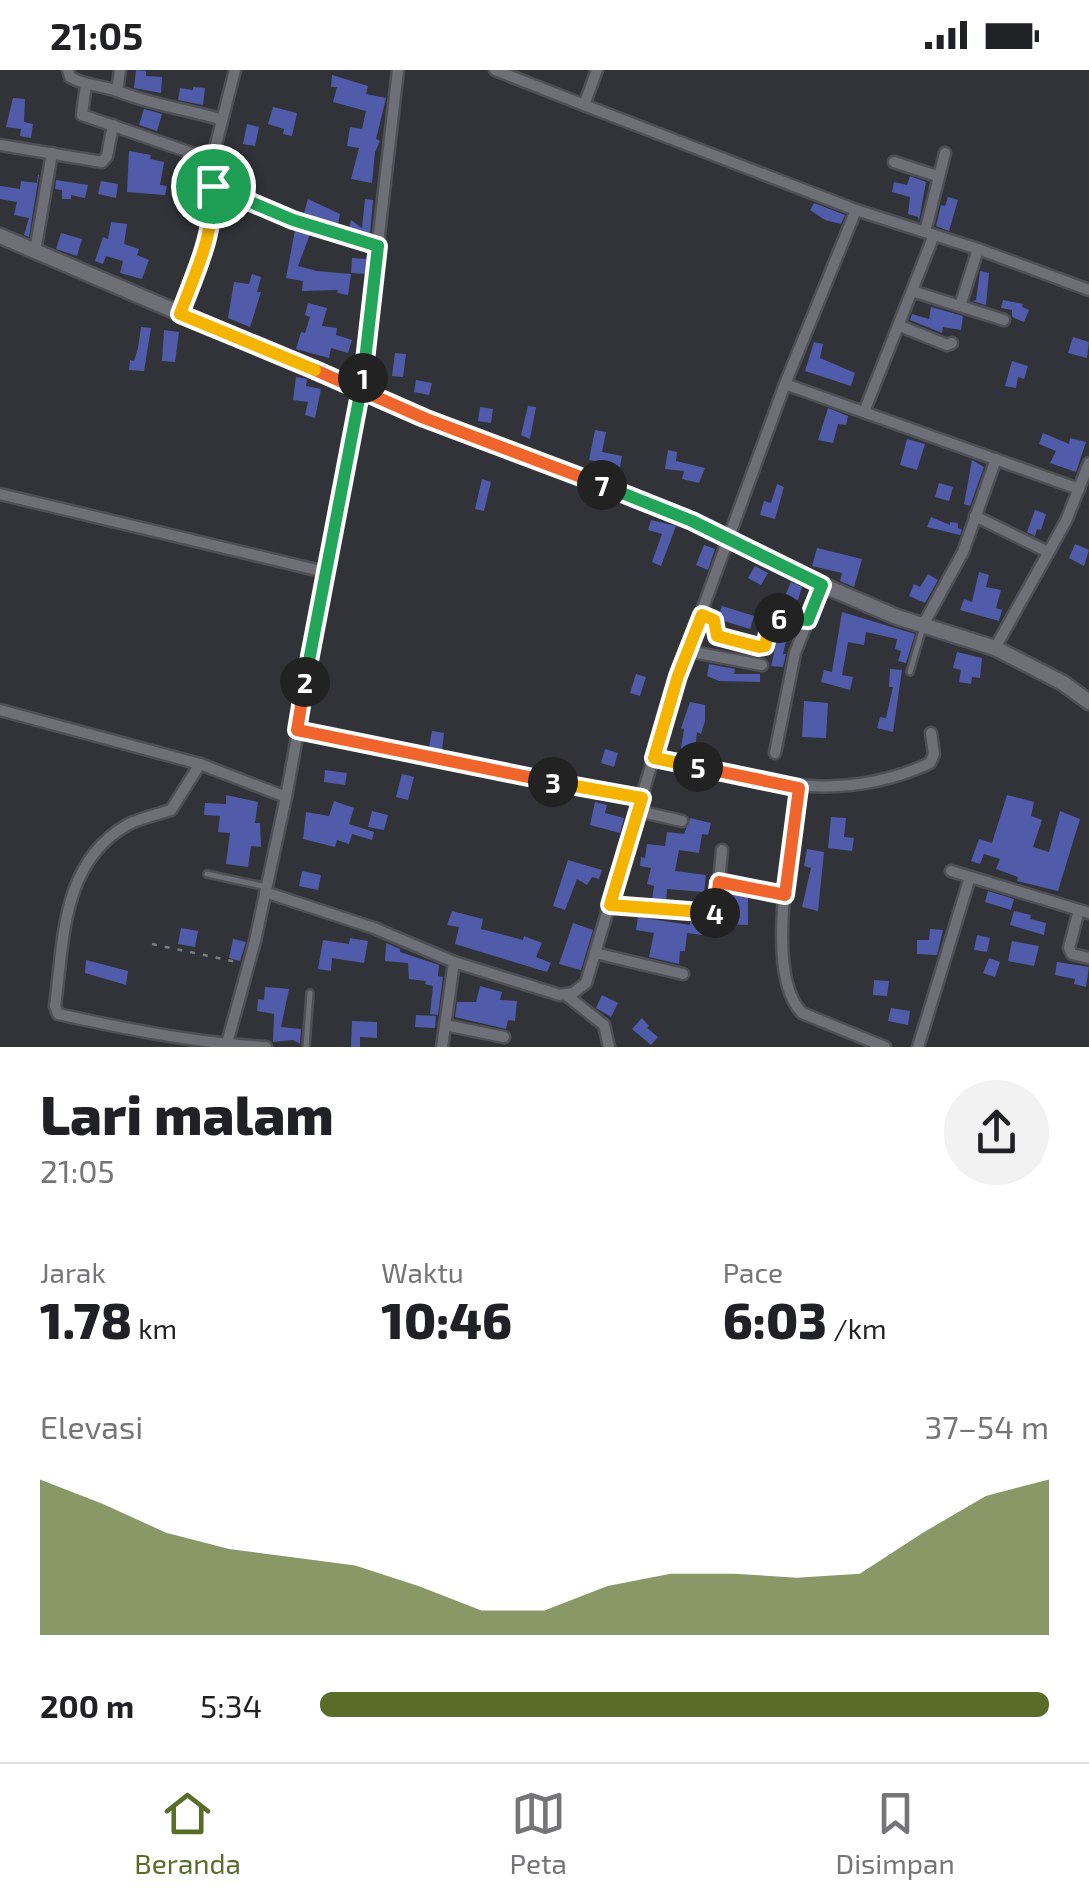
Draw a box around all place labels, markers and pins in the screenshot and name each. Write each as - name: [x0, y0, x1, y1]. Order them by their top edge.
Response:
- pin: [171, 144, 256, 229]
- pin: 1: [338, 353, 388, 403]
- pin: 7: [577, 460, 627, 510]
- pin: 6: [754, 593, 804, 643]
- pin: 2: [280, 657, 330, 707]
- pin: 5: [673, 742, 723, 792]
- pin: 3: [528, 757, 578, 807]
- pin: 4: [690, 888, 740, 938]

